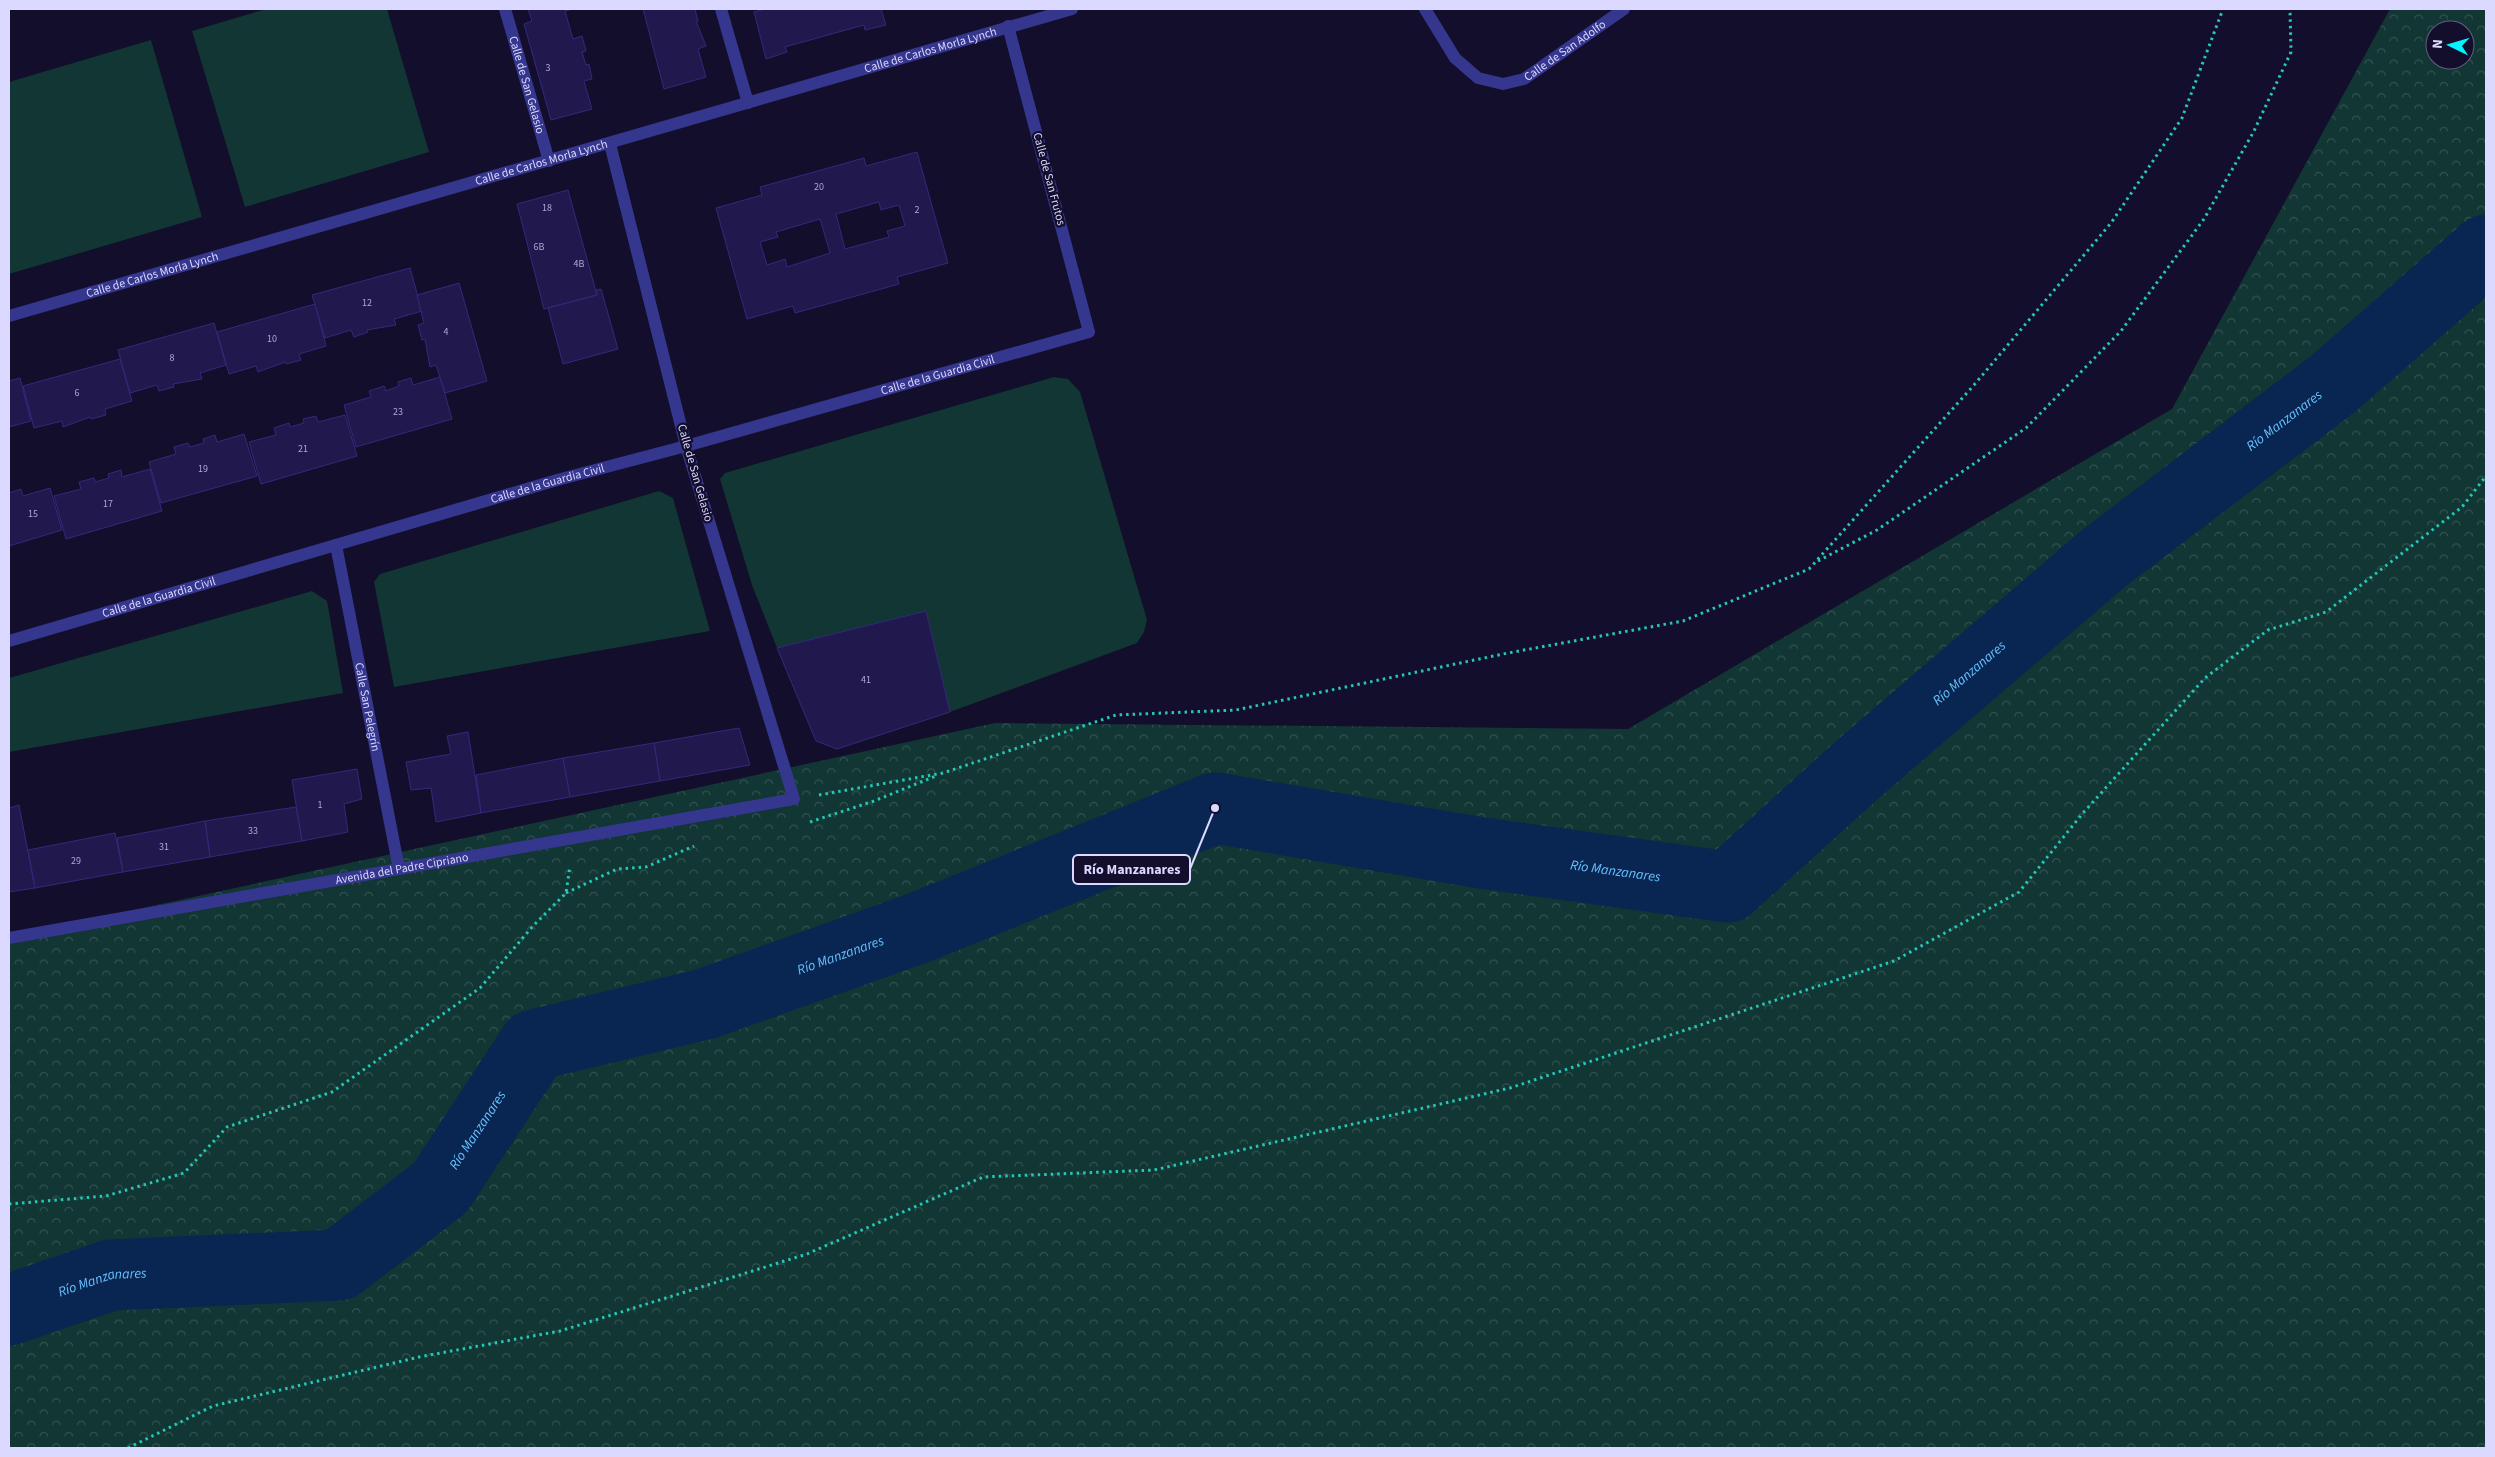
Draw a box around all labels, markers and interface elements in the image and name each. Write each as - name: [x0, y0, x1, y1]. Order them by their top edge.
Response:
- street label: Calle de San Adolfo: [1520, 16, 1609, 85]
- north arrow: [2425, 20, 2475, 70]
- street label: Calle de Carlos Morla Lynch: [862, 23, 999, 77]
- street label: Calle de San Gelasio: [505, 34, 549, 136]
- text: N: [2428, 38, 2448, 49]
- house number: 3: [546, 61, 551, 75]
- street label: Calle de San Frutos: [1028, 131, 1070, 227]
- street label: Calle de Carlos Morla Lynch: [473, 135, 609, 189]
- house number: 20: [814, 180, 824, 194]
- house number: 18: [542, 201, 552, 215]
- house number: 2: [915, 203, 920, 217]
- house number: 6B: [534, 240, 545, 254]
- street label: Calle de Carlos Morla Lynch: [84, 247, 220, 302]
- house number: 4B: [574, 257, 585, 271]
- house number: 12: [362, 296, 372, 310]
- house number: 4: [444, 325, 449, 339]
- house number: 10: [267, 332, 277, 346]
- house number: 8: [170, 351, 175, 365]
- street label: Calle de la Guardia Civil: [879, 351, 996, 399]
- water label: Río Manzanares: [2242, 385, 2327, 456]
- house number: 6: [75, 386, 80, 400]
- house number: 23: [393, 405, 403, 419]
- street label: Calle de San Gelasio: [673, 422, 717, 524]
- house number: 21: [298, 442, 308, 456]
- street label: Calle de la Guardia Civil: [488, 459, 606, 508]
- house number: 19: [198, 462, 208, 476]
- house number: 17: [103, 497, 113, 511]
- house number: 15: [28, 507, 38, 521]
- street label: Calle de la Guardia Civil: [100, 572, 217, 622]
- water label: Río Manzanares: [1928, 636, 2011, 711]
- street label: Calle San Pelegrín: [351, 661, 384, 753]
- house number: 41: [861, 673, 871, 687]
- house number: 1: [318, 798, 323, 812]
- house number: 33: [248, 824, 258, 838]
- house number: 31: [159, 840, 169, 854]
- street label: Avenida del Padre Cipriano: [334, 848, 470, 889]
- house number: 29: [71, 854, 81, 868]
- callout: Río Manzanares: [1073, 855, 1190, 884]
- water label: Río Manzanares: [1569, 855, 1662, 888]
- text: Río Manzanares: [1084, 860, 1180, 880]
- water label: Río Manzanares: [794, 931, 887, 980]
- water label: Río Manzanares: [445, 1087, 511, 1174]
- water label: Río Manzanares: [55, 1263, 147, 1302]

